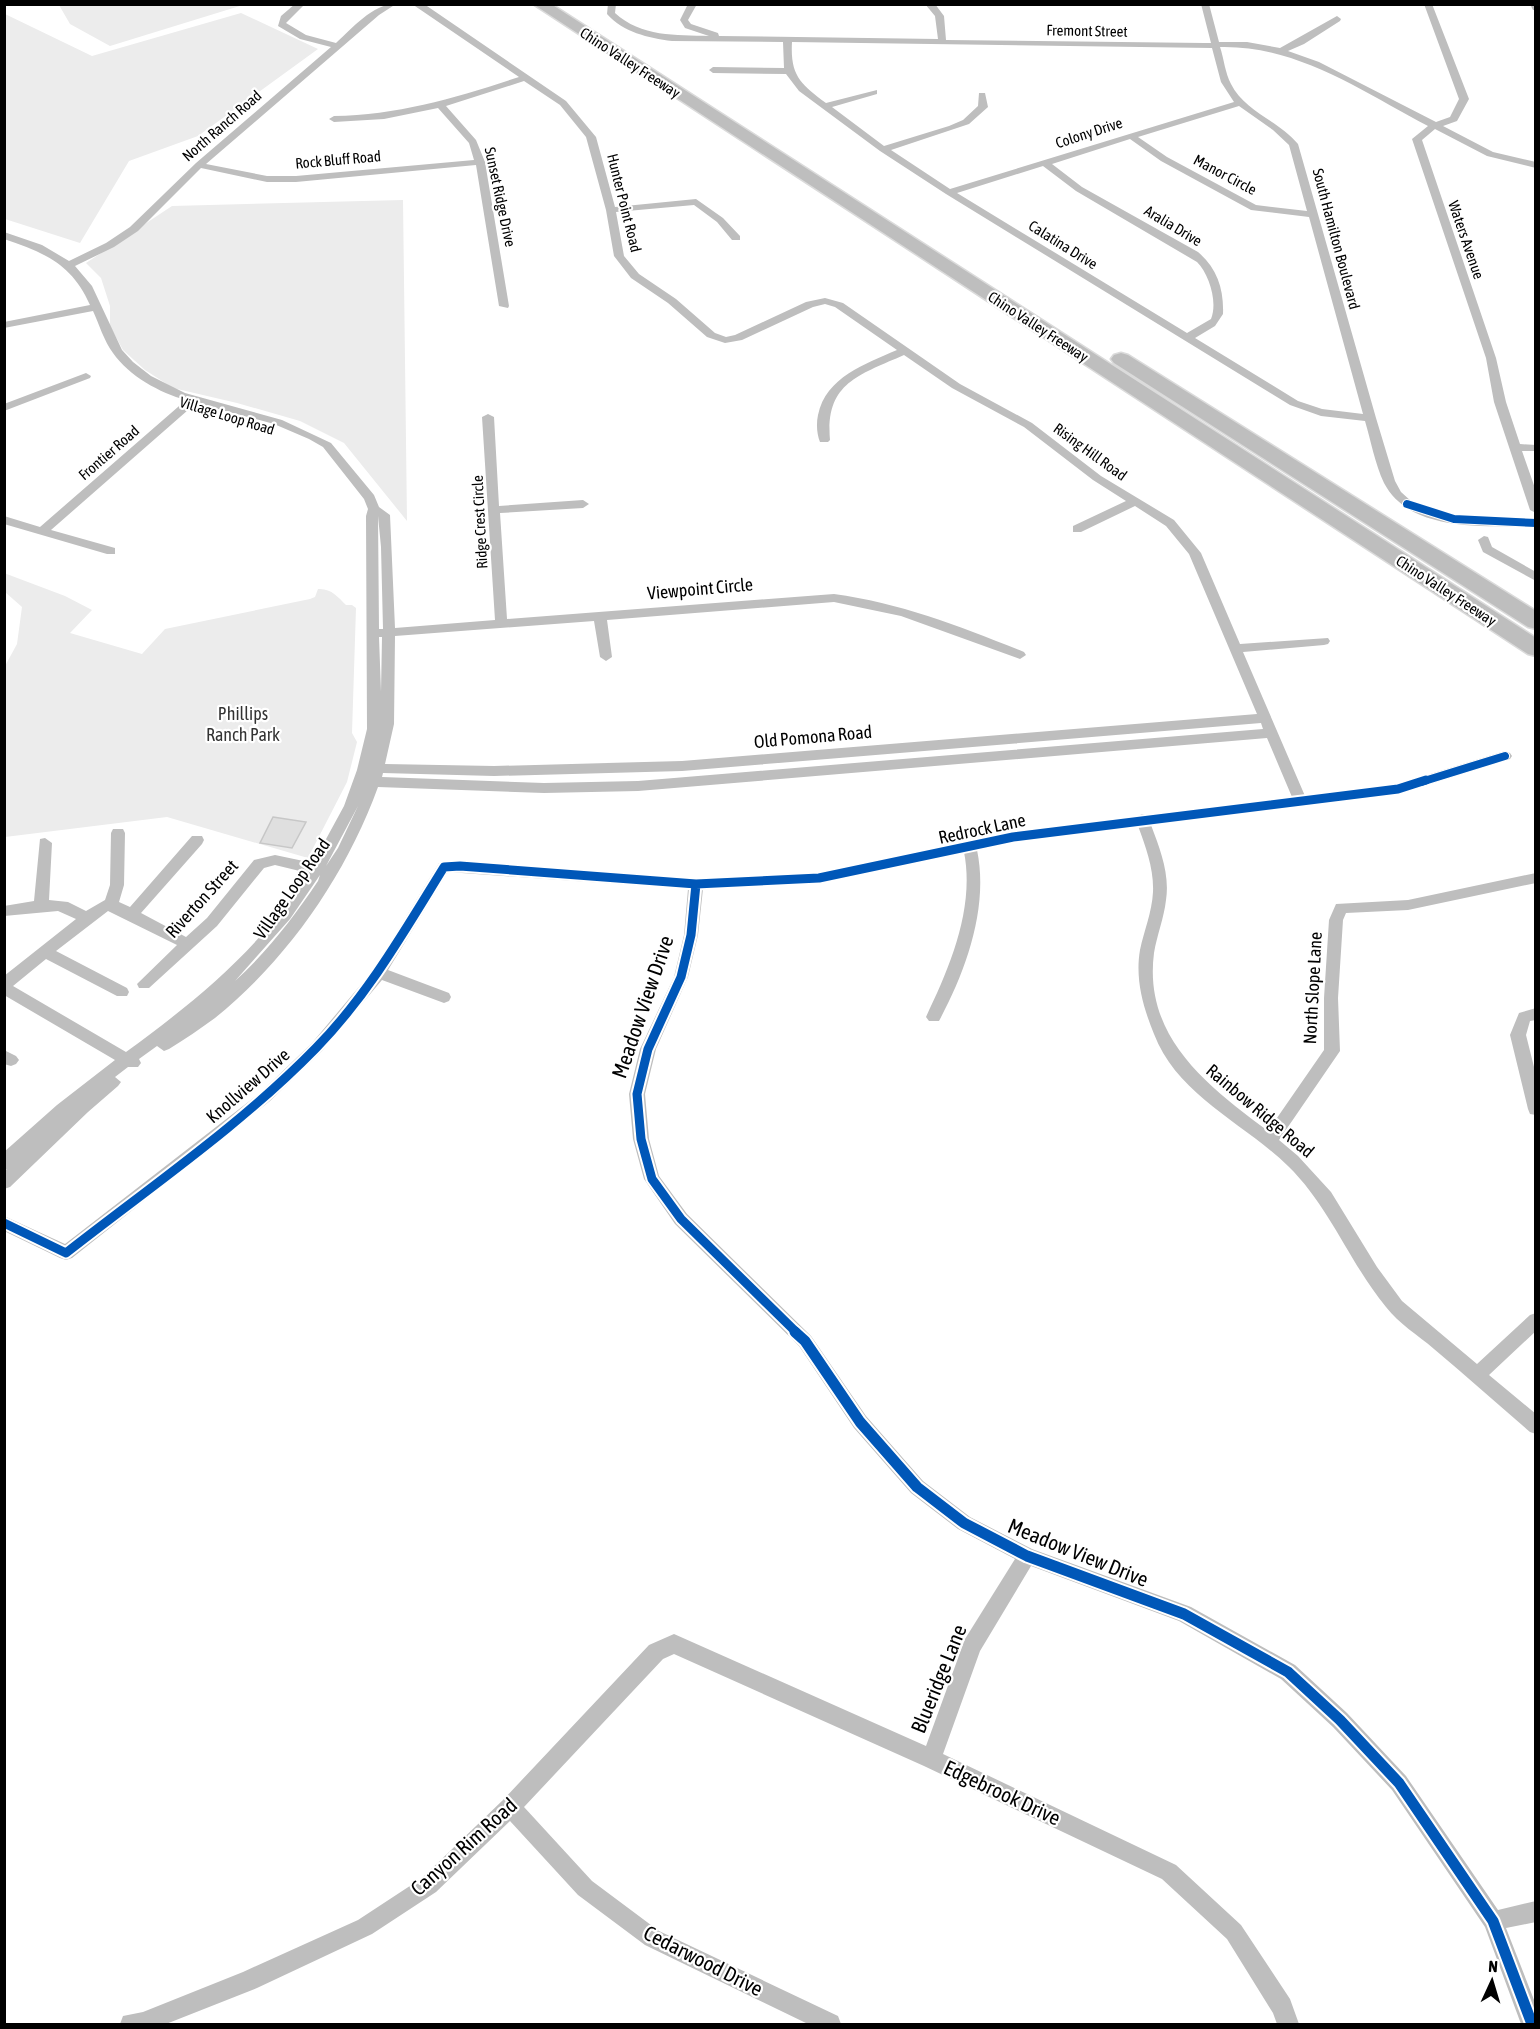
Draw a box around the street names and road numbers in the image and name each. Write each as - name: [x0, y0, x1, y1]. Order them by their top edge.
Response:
- street label: Fremont Street: [1046, 21, 1128, 40]
- street label: Chino Valley Freeway: [577, 24, 684, 101]
- street label: North Ranch Road: [179, 87, 265, 165]
- street label: Colony Drive: [1053, 114, 1125, 151]
- street label: Sunset Ridge Drive: [482, 145, 519, 248]
- street label: Rock Bluff Road: [294, 147, 381, 172]
- street label: Manor Circle: [1191, 151, 1260, 198]
- street label: Hunter Point Road: [604, 152, 645, 254]
- street label: South Hamilton Boulevard: [1309, 167, 1363, 311]
- street label: Waters Avenue: [1445, 198, 1488, 281]
- street label: Aralia Drive: [1141, 202, 1205, 249]
- street label: Calatina Drive: [1026, 217, 1101, 273]
- street label: Chino Valley Freeway: [985, 288, 1092, 365]
- street label: Village Loop Road: [178, 393, 277, 438]
- street label: Rising Hill Road: [1050, 419, 1130, 484]
- street label: Frontier Road: [75, 422, 142, 483]
- street label: Ridge Crest Circle: [469, 475, 490, 569]
- street label: Chino Valley Freeway: [1393, 552, 1500, 629]
- street label: Viewpoint Circle: [646, 573, 754, 604]
- street label: Old Pomona Road: [753, 721, 873, 752]
- street label: Redrock Lane: [936, 809, 1027, 848]
- street label: Village Loop Road: [249, 834, 334, 943]
- street label: Riverton Street: [161, 855, 242, 942]
- street label: North Slope Lane: [1299, 931, 1326, 1045]
- street label: Meadow View Drive: [606, 932, 678, 1081]
- street label: Knollview Drive: [202, 1044, 293, 1127]
- street label: Rainbow Ridge Road: [1202, 1059, 1319, 1162]
- street label: Meadow View Drive: [1005, 1513, 1152, 1591]
- street label: Blueridge Lane: [905, 1621, 971, 1736]
- street label: Edgebrook Drive: [940, 1755, 1065, 1830]
- street label: Canyon Rim Road: [405, 1792, 521, 1900]
- street label: Cedarwood Drive: [640, 1920, 767, 2000]

